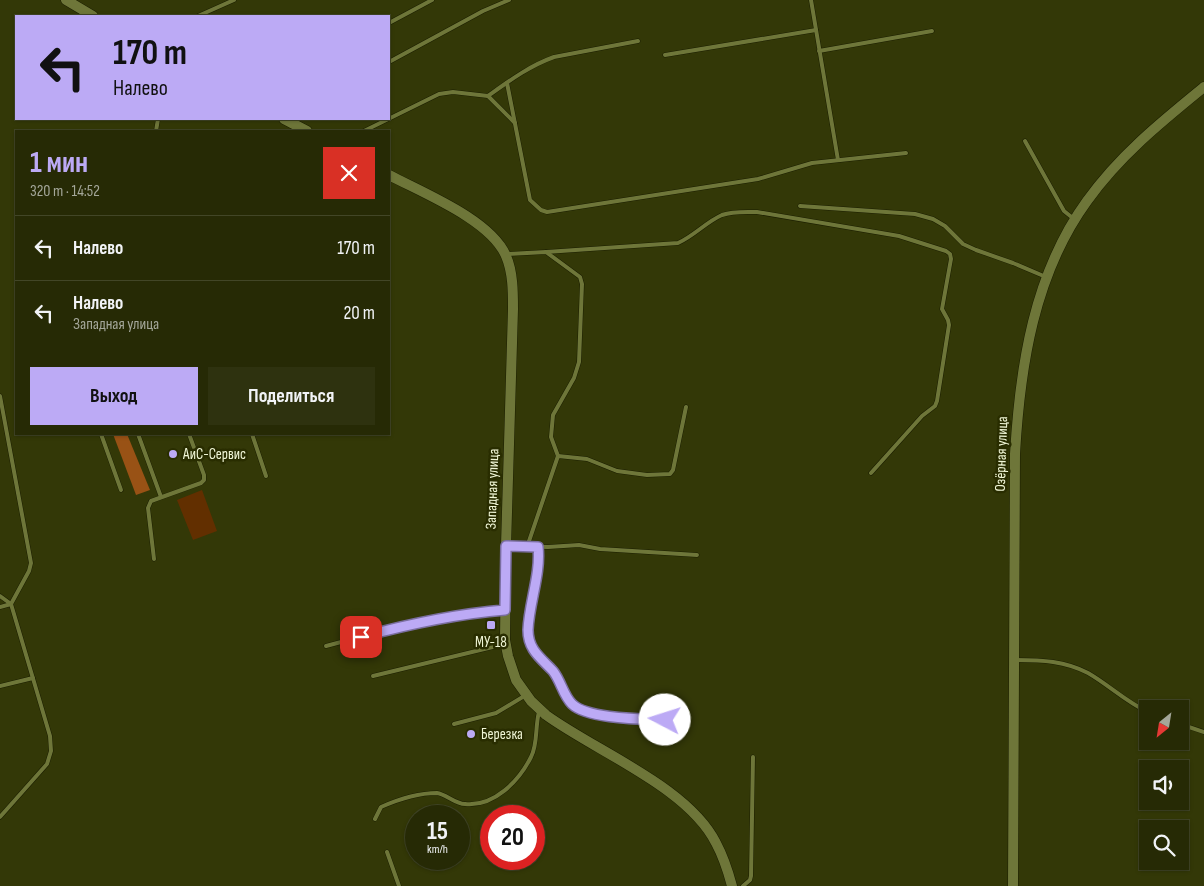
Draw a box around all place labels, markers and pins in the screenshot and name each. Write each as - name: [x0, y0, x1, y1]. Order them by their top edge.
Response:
- place label: АиС-Сервис: [182, 445, 246, 464]
- marker: АиС-Сервис: [167, 448, 179, 460]
- pin: [340, 616, 382, 658]
- marker: МУ-18: [485, 619, 497, 631]
- place label: МУ-18: [475, 633, 507, 652]
- place label: Березка: [481, 725, 523, 744]
- marker: Березка: [465, 728, 477, 740]

